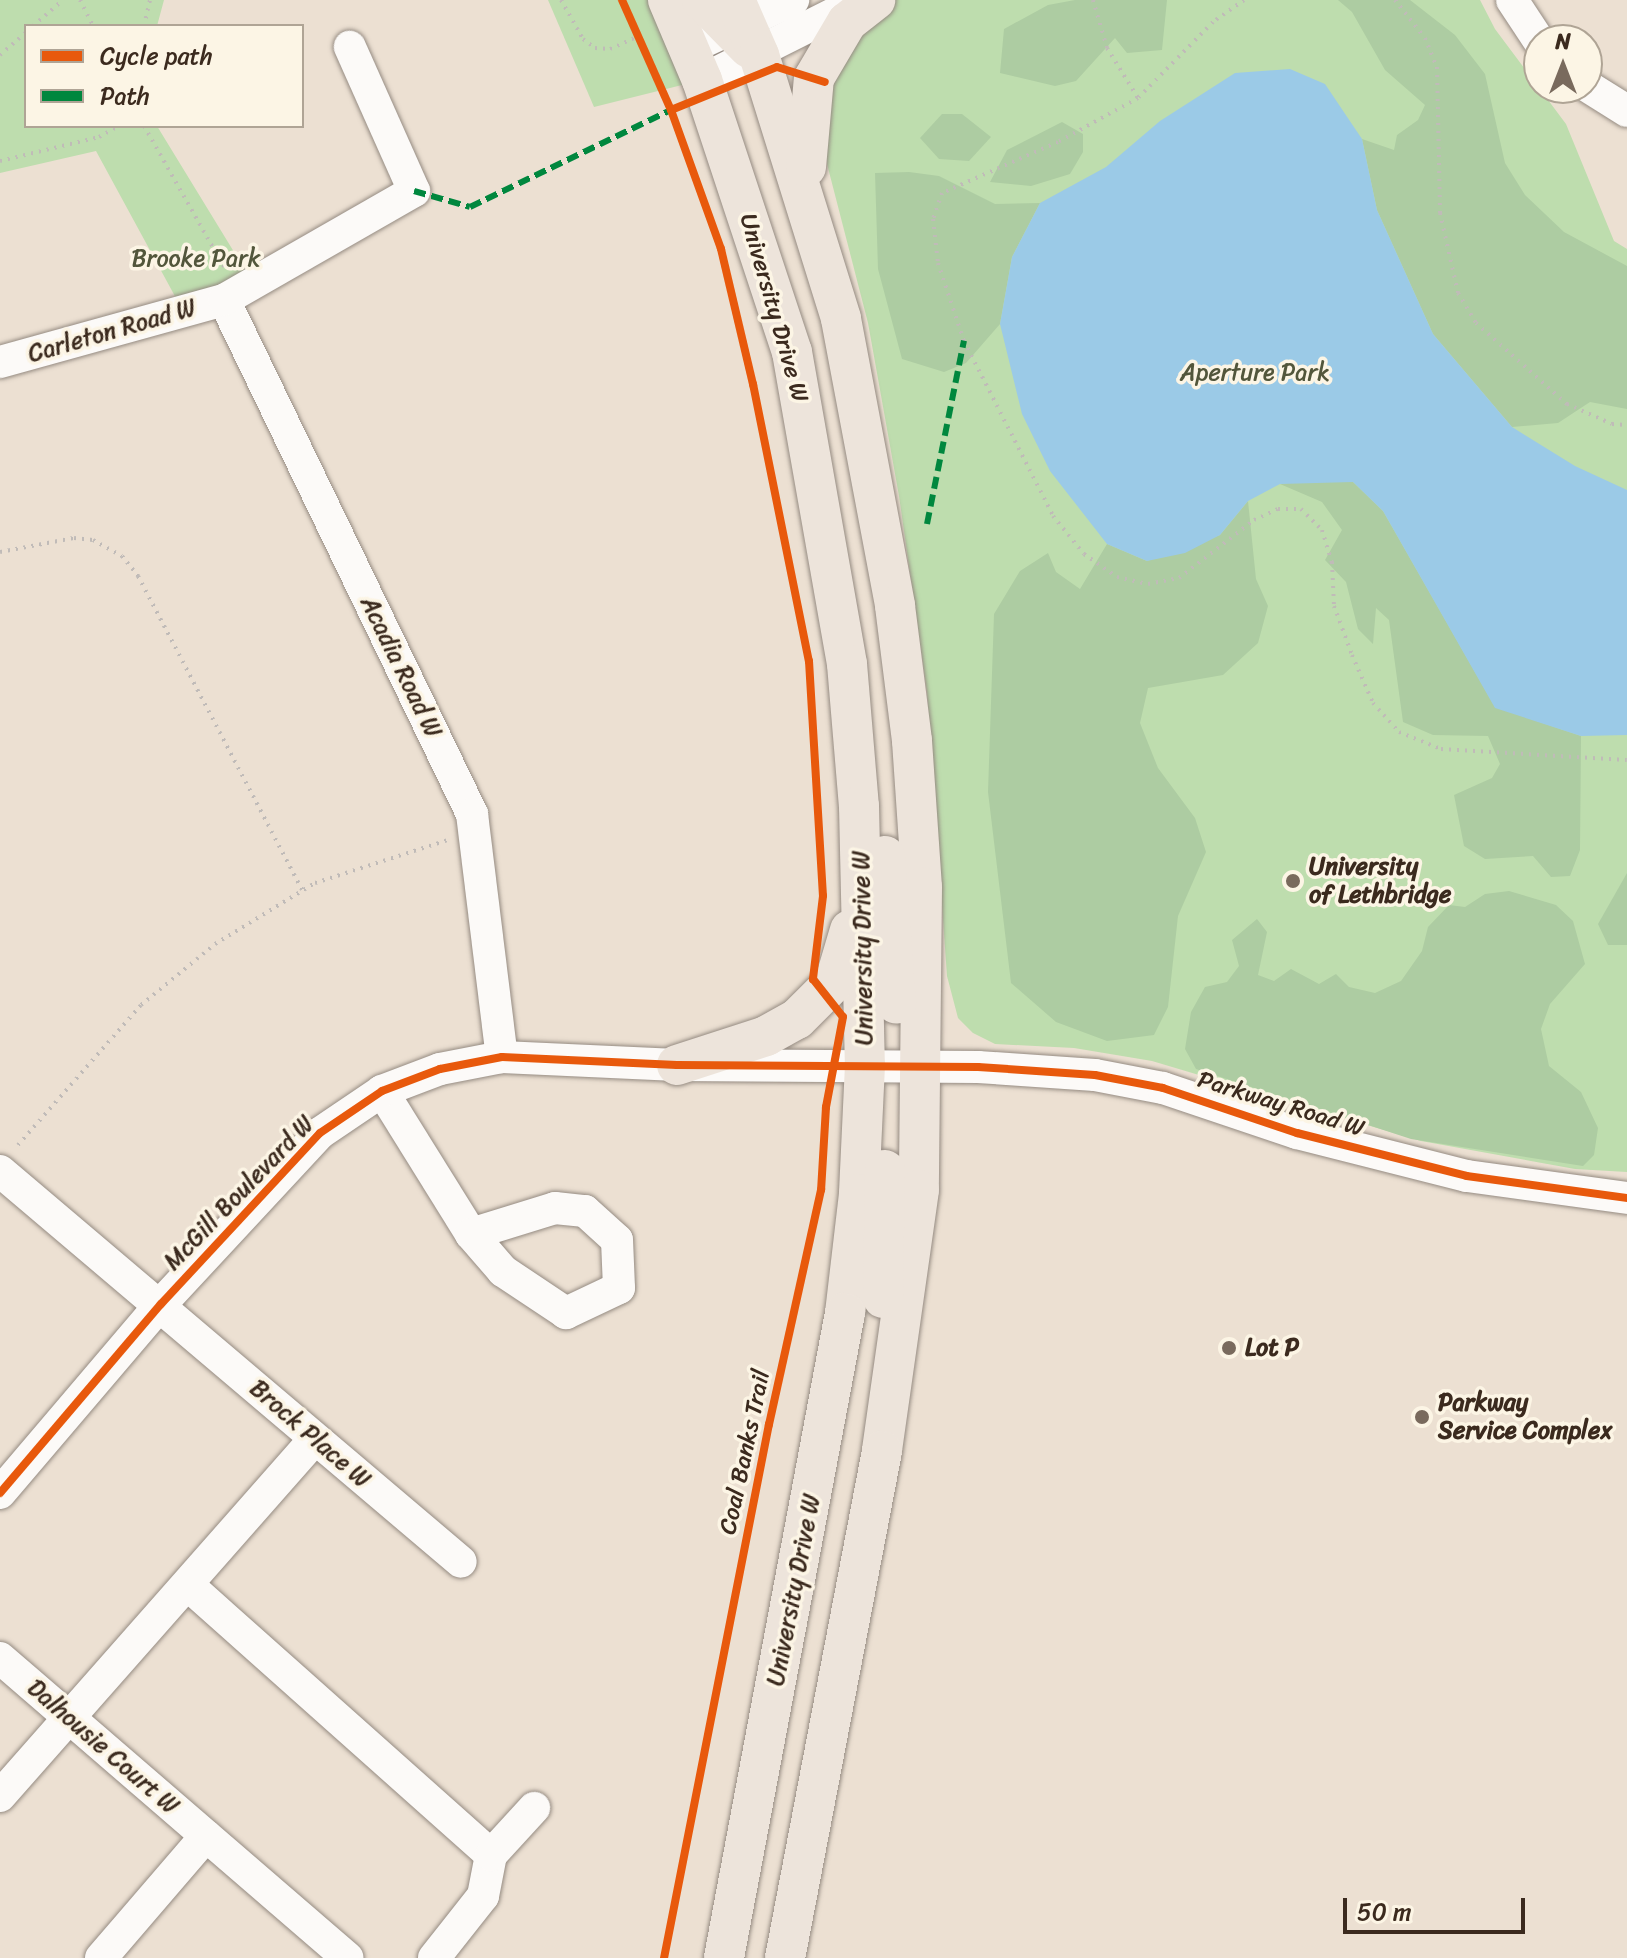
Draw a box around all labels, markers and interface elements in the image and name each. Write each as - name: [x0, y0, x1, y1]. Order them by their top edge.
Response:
- text: N: [1555, 22, 1571, 61]
- legend: [24, 24, 304, 128]
- north arrow: [1523, 24, 1603, 104]
- text: Cycle path: [100, 35, 213, 77]
- text: Path: [100, 75, 150, 117]
- street label: University Drive W: [733, 211, 815, 405]
- park label: Brooke Park: [131, 245, 261, 273]
- street label: Carleton Road W: [25, 293, 199, 369]
- park label: Aperture Park: [1180, 359, 1330, 387]
- street label: Acadia Road W: [354, 592, 448, 742]
- street label: University Drive W: [847, 851, 879, 1045]
- place label: University of Lethbridge: [1309, 853, 1450, 909]
- marker: University of Lethbridge: [1284, 872, 1302, 890]
- street label: Parkway Road W: [1194, 1065, 1368, 1143]
- street label: McGill Boulevard W: [158, 1110, 320, 1276]
- place label: Lot P: [1245, 1334, 1300, 1362]
- marker: Lot P: [1220, 1339, 1238, 1357]
- street label: Coal Banks Trail: [713, 1367, 777, 1537]
- street label: Brock Place W: [244, 1374, 376, 1494]
- place label: Parkway Service Complex: [1438, 1389, 1613, 1445]
- marker: Parkway Service Complex: [1413, 1408, 1431, 1426]
- street label: University Drive W: [761, 1492, 827, 1688]
- street label: Dalhousie Court W: [21, 1673, 185, 1821]
- scale bar: [1347, 1882, 1529, 1932]
- text: 50 m: [1357, 1891, 1412, 1933]

